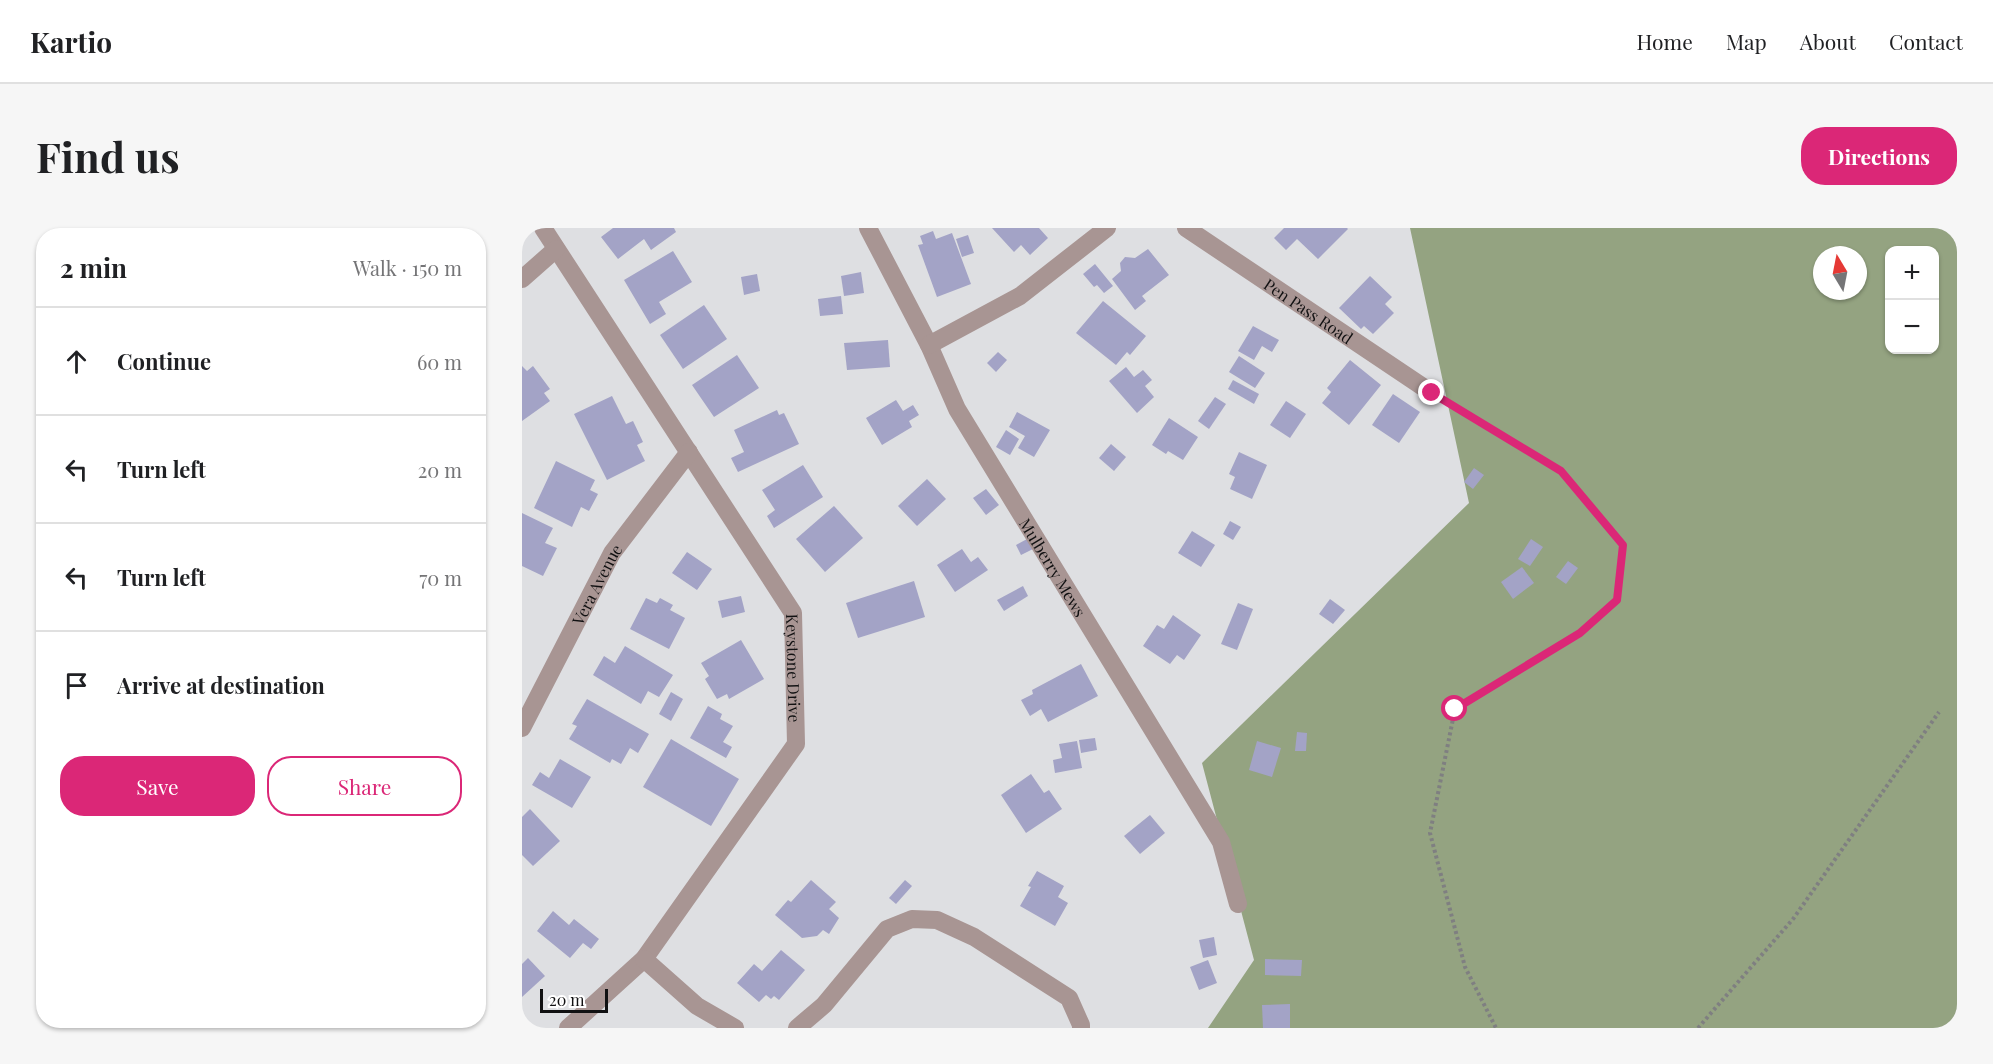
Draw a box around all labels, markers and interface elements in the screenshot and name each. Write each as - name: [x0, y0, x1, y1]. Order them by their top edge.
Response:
- text: Kartio: [30, 23, 112, 60]
- text: Home: [1637, 27, 1693, 55]
- text: Map: [1726, 27, 1767, 55]
- text: About: [1800, 27, 1856, 55]
- text: Contact: [1889, 27, 1963, 55]
- button: Directions: [1801, 127, 1957, 185]
- text: Find us: [36, 128, 180, 184]
- north arrow: [1813, 246, 1867, 300]
- map controls: [1885, 246, 1939, 354]
- button: +: [1885, 246, 1939, 300]
- text: 2 min: [60, 250, 127, 285]
- text: Walk · 150 m: [353, 254, 462, 281]
- street label: Pen Pass Road: [1260, 273, 1357, 348]
- button: −: [1885, 300, 1939, 354]
- icon: ahead: [60, 345, 93, 378]
- text: Continue: [117, 346, 211, 376]
- text: 60 m: [417, 348, 462, 375]
- route end: [1418, 379, 1444, 405]
- icon: left: [60, 453, 93, 486]
- text: Turn left: [117, 454, 206, 484]
- text: 20 m: [418, 456, 462, 483]
- street label: Mulberry Mews: [1015, 514, 1091, 620]
- street label: Vera Avenue: [566, 539, 626, 629]
- icon: left: [60, 561, 93, 594]
- text: Turn left: [117, 562, 206, 592]
- text: 70 m: [419, 564, 462, 591]
- street label: Keystone Drive: [783, 613, 806, 723]
- icon: arrive: [60, 669, 93, 702]
- text: Arrive at destination: [117, 670, 325, 700]
- route start: [1441, 695, 1467, 721]
- button: Save: [60, 756, 255, 816]
- button: Share: [267, 756, 462, 816]
- scale bar: [540, 986, 608, 1014]
- text: 20 m: [549, 989, 584, 1010]

